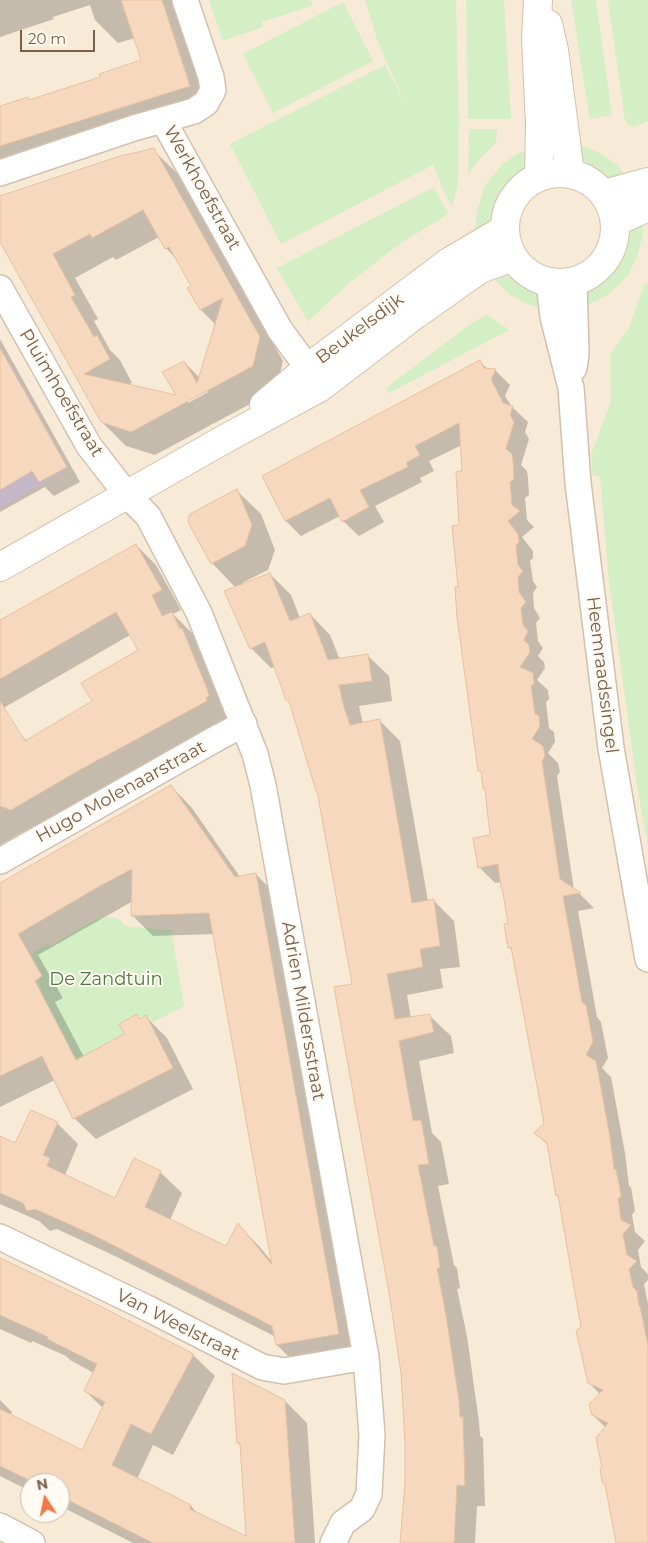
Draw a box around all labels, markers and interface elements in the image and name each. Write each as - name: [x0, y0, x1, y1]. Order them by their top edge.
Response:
- scale bar: [22, 20, 98, 52]
- text: 20 m: [28, 29, 66, 48]
- street label: Werkhoefstraat: [159, 122, 245, 254]
- street label: Beukelsdijk: [312, 289, 408, 369]
- street label: Pluimhoefstraat: [14, 325, 108, 461]
- street label: Heemraadssingel: [582, 595, 622, 755]
- street label: Hugo Molenaarstraat: [32, 736, 210, 848]
- street label: Adrien Mildersstraat: [277, 920, 329, 1102]
- park label: De Zandtuin: [49, 969, 163, 991]
- street label: Van Weelstraat: [113, 1285, 243, 1365]
- north arrow: [20, 1473, 70, 1523]
- text: N: [35, 1474, 50, 1494]

